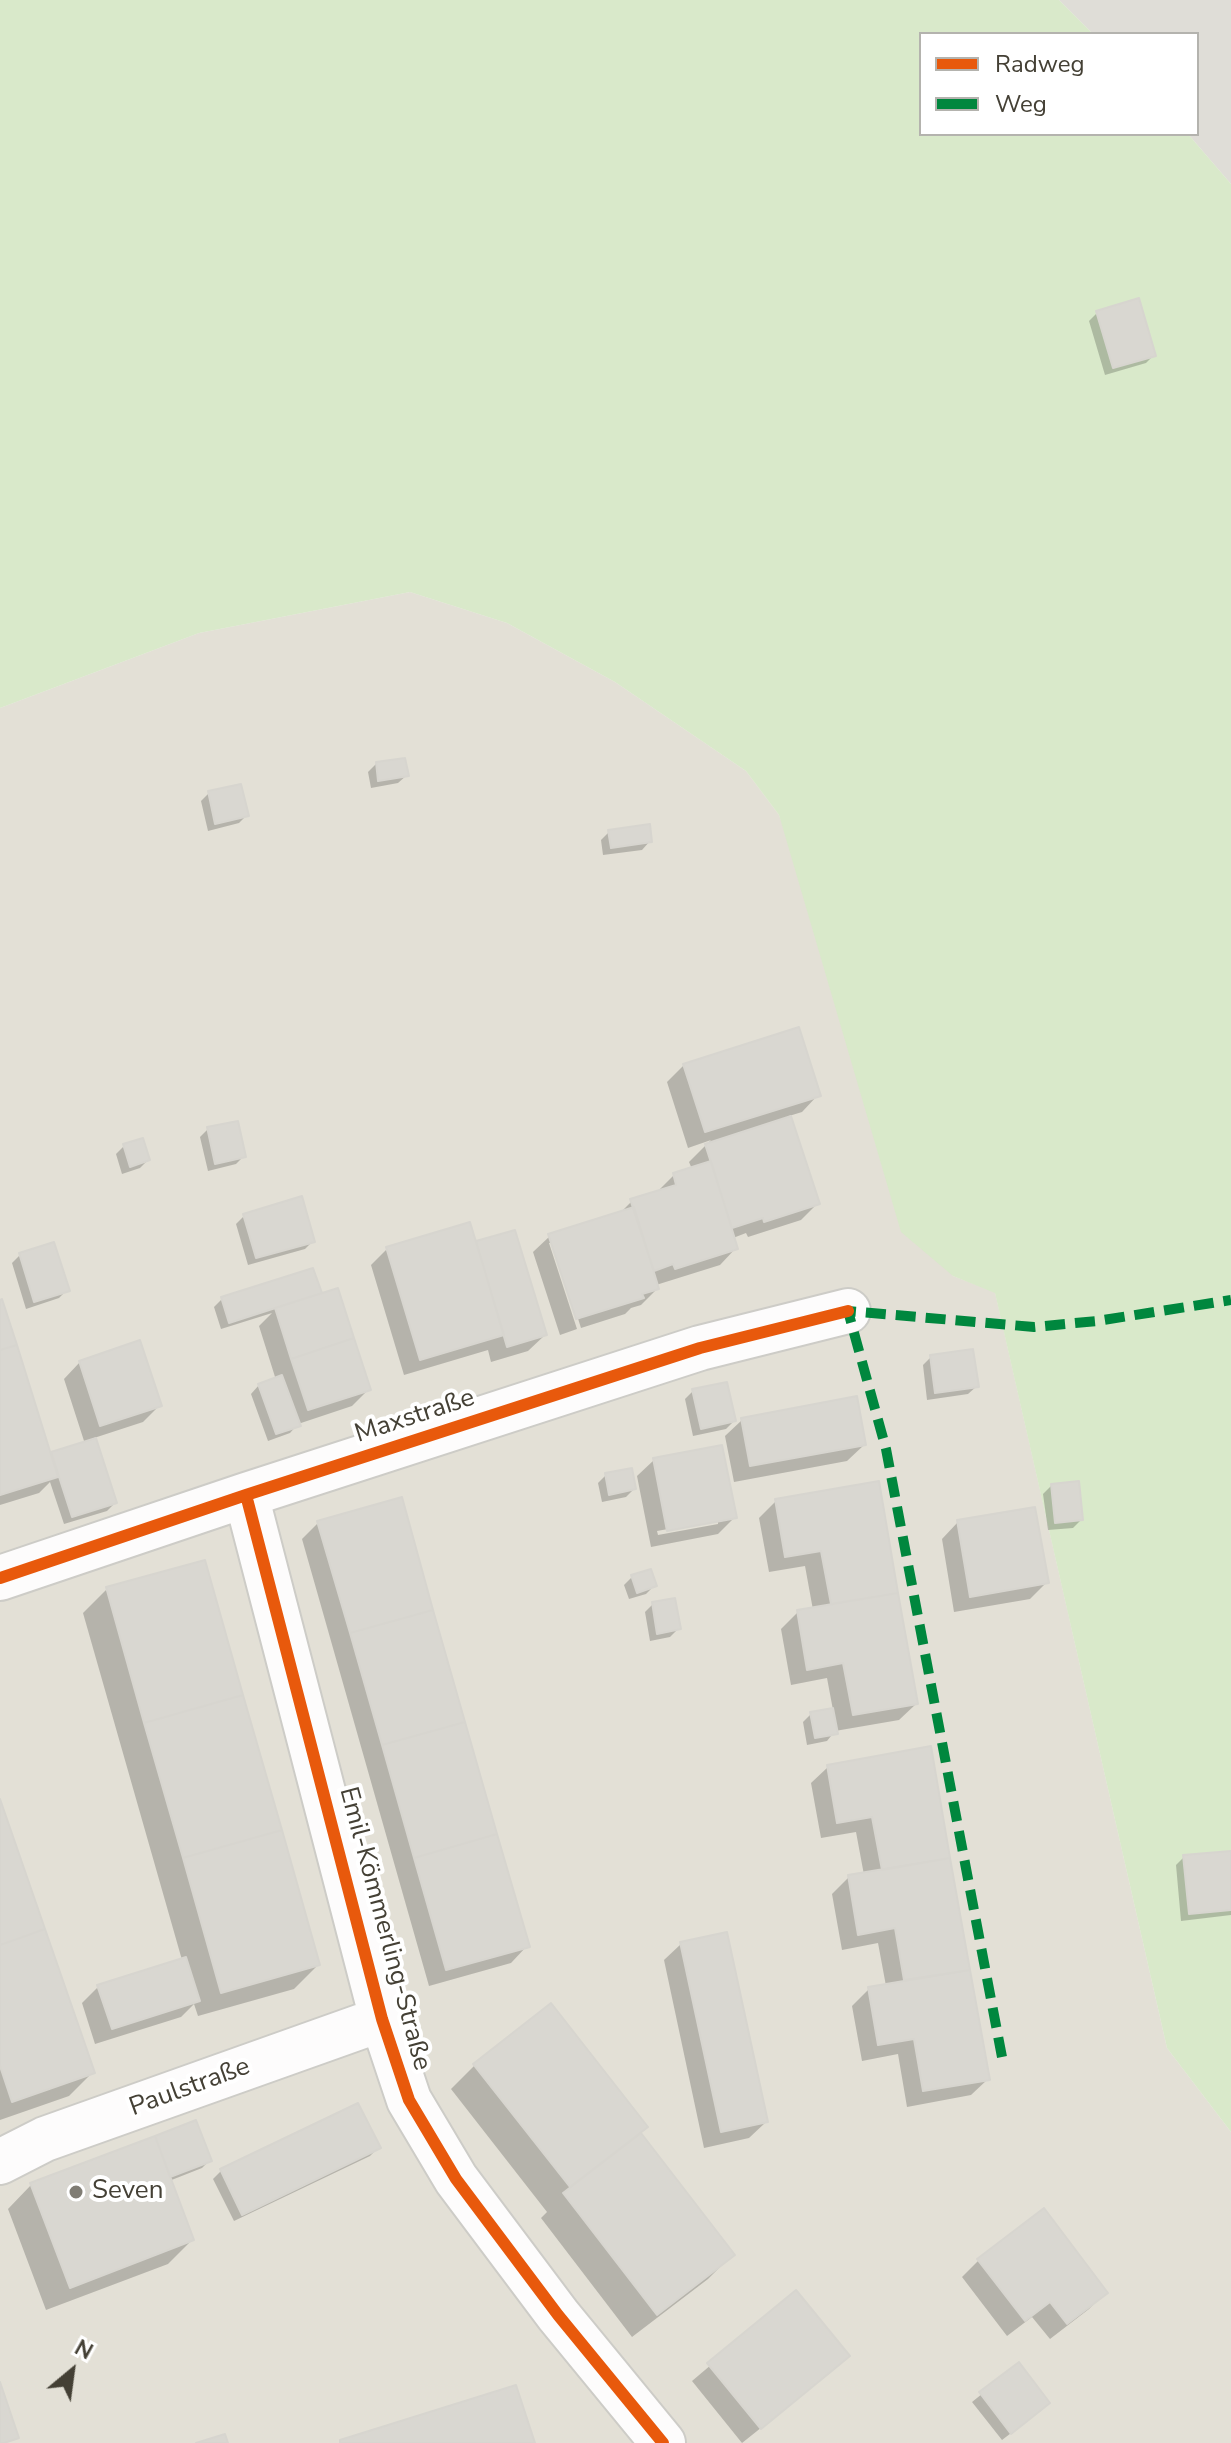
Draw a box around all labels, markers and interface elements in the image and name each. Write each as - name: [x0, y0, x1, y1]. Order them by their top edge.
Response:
- legend: [919, 32, 1199, 136]
- text: Radweg: [995, 48, 1085, 80]
- text: Weg: [995, 88, 1047, 120]
- street label: Maxstraße: [351, 1383, 479, 1451]
- street label: Emil-Kömmerling-Straße: [331, 1784, 437, 2074]
- street label: Paulstraße: [125, 2052, 255, 2124]
- place label: Seven: [92, 2176, 163, 2208]
- marker: Seven: [67, 2183, 85, 2201]
- north arrow: [32, 2331, 112, 2411]
- text: N: [69, 2333, 98, 2367]

